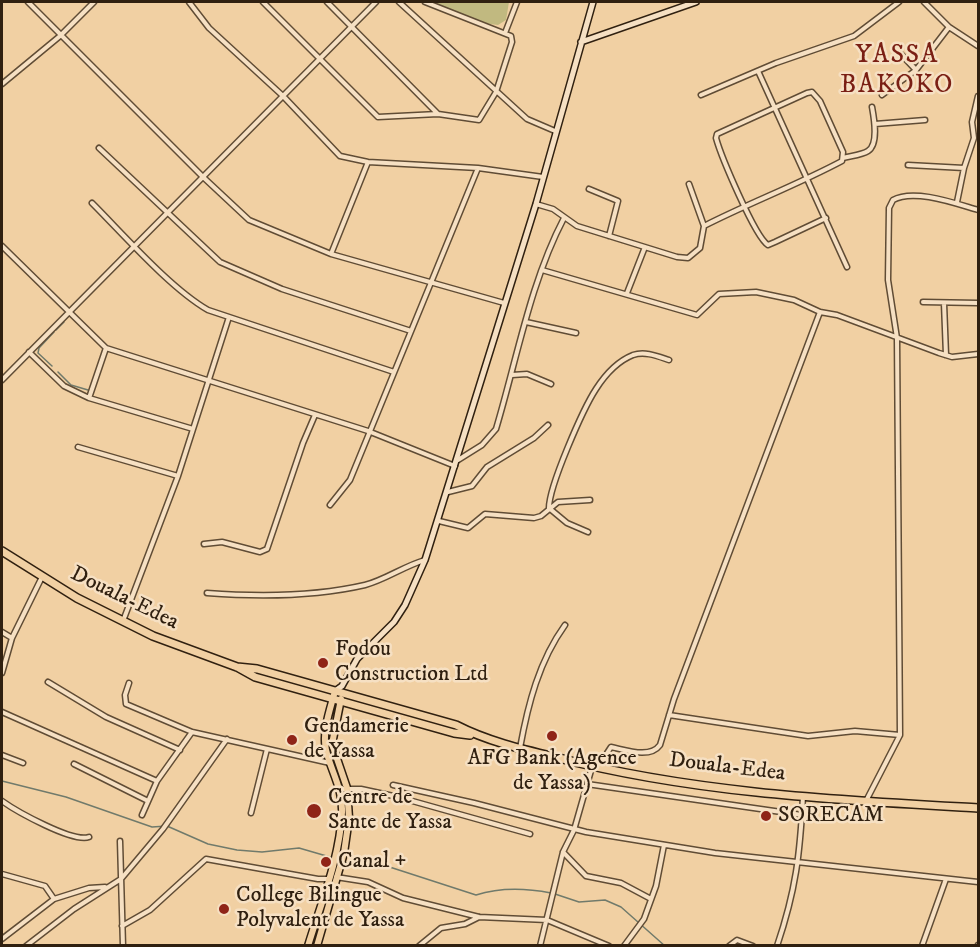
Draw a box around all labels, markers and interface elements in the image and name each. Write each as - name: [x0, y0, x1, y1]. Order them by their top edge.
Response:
- district label: YASSA BAKOKO: [840, 41, 954, 102]
- street label: Douala-Edea: [66, 562, 182, 636]
- place label: Fodou Construction Ltd: [335, 637, 488, 688]
- marker: Fodou Construction Ltd: [316, 656, 330, 670]
- place label: Gendamerie de Yassa: [304, 714, 409, 766]
- marker: AFG Bank (Agence de Yassa): [545, 729, 559, 743]
- marker: Gendamerie de Yassa: [285, 733, 299, 747]
- place label: AFG Bank (Agence de Yassa): [468, 746, 636, 798]
- street label: Douala-Edea: [667, 748, 787, 788]
- place label: Centre de Sante de Yassa: [328, 785, 452, 836]
- marker: Centre de Sante de Yassa: [305, 802, 323, 820]
- place label: SORECAM: [778, 803, 884, 829]
- marker: SORECAM: [759, 809, 773, 823]
- place label: Canal +: [338, 849, 407, 875]
- marker: Canal +: [319, 855, 333, 869]
- place label: College Bilingue Polyvalent de Yassa: [236, 883, 404, 934]
- marker: College Bilingue Polyvalent de Yassa: [217, 902, 231, 916]

